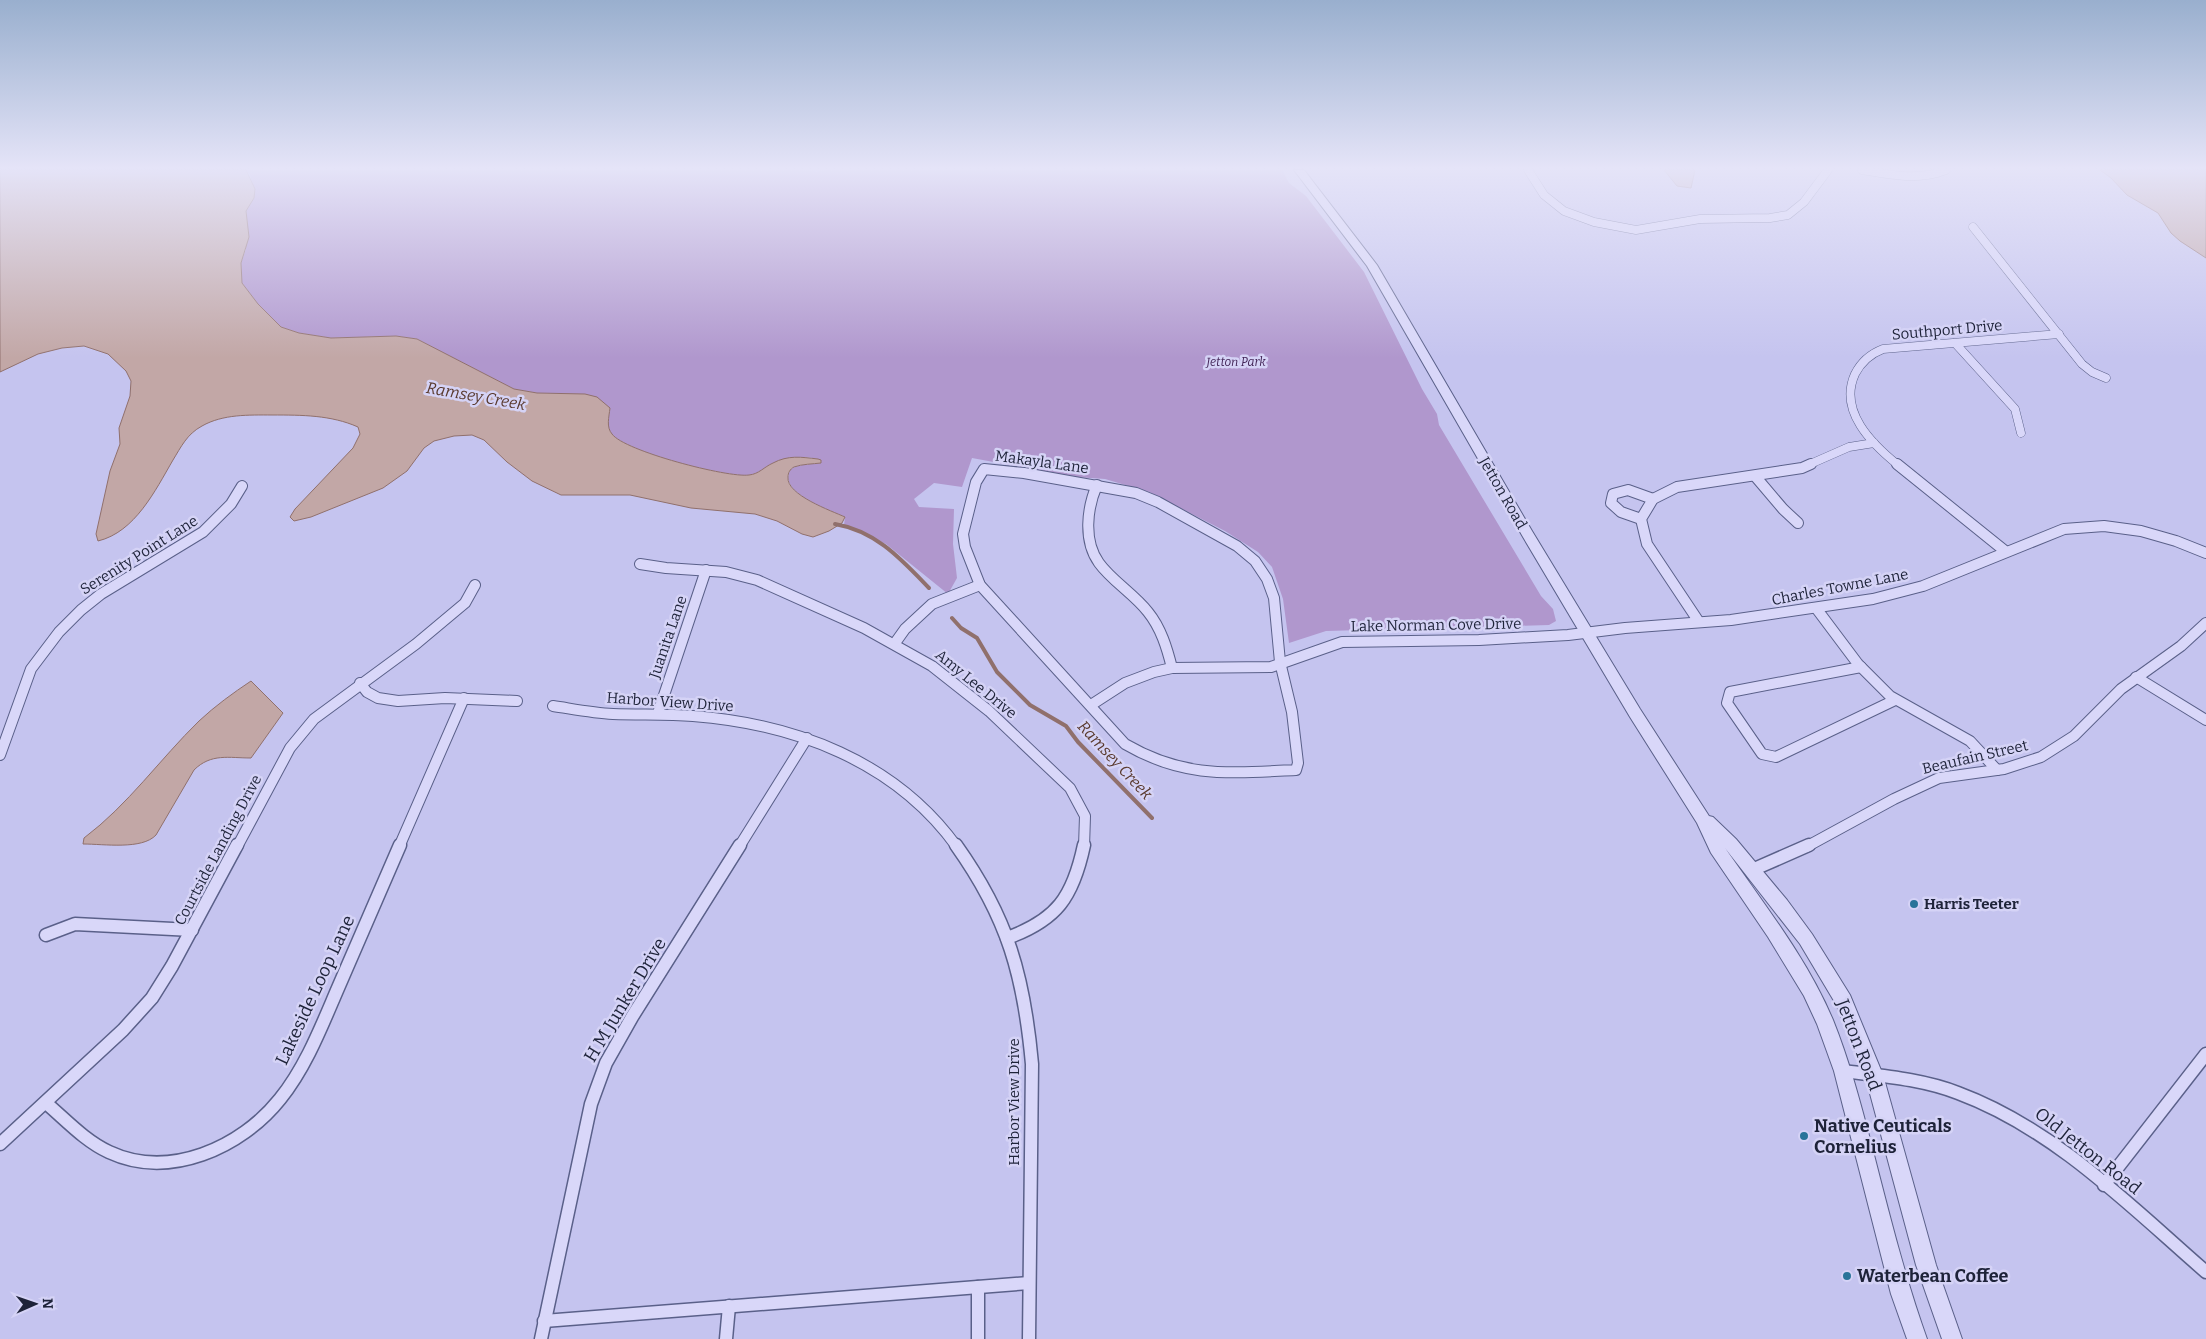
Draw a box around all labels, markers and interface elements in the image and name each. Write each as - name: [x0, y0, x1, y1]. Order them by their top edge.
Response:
- street label: Southport Drive: [1891, 316, 2003, 344]
- park label: Jetton Park: [1205, 355, 1266, 369]
- water label: Ramsey Creek: [425, 378, 528, 414]
- street label: Makayla Lane: [994, 447, 1090, 477]
- street label: Jetton Road: [1475, 453, 1531, 532]
- street label: Serenity Point Lane: [77, 511, 201, 599]
- street label: Charles Towne Lane: [1770, 565, 1910, 609]
- street label: Juanita Lane: [645, 593, 691, 682]
- street label: Lake Norman Cove Drive: [1351, 615, 1521, 635]
- street label: Amy Lee Drive: [932, 646, 1020, 722]
- street label: Harbor View Drive: [606, 689, 734, 715]
- water label: Ramsey Creek: [1074, 717, 1156, 804]
- street label: Beaufain Street: [1920, 736, 2030, 778]
- street label: Courtside Landing Drive: [171, 772, 265, 928]
- place label: Harris Teeter: [1924, 895, 2019, 913]
- marker: Harris Teeter: [1908, 898, 1920, 910]
- street label: Lakeside Loop Lane: [271, 912, 359, 1068]
- street label: H M Junker Drive: [579, 934, 671, 1066]
- street label: Jetton Road: [1831, 995, 1887, 1094]
- street label: Harbor View Drive: [1005, 1038, 1023, 1166]
- street label: Old Jetton Road: [2030, 1103, 2146, 1200]
- place label: Native Ceuticals Cornelius: [1814, 1115, 1952, 1158]
- marker: Native Ceuticals Cornelius: [1798, 1130, 1810, 1142]
- place label: Waterbean Coffee: [1857, 1265, 2009, 1287]
- marker: Waterbean Coffee: [1841, 1270, 1853, 1282]
- north arrow: [10, 1279, 60, 1329]
- text: N: [39, 1298, 56, 1309]

